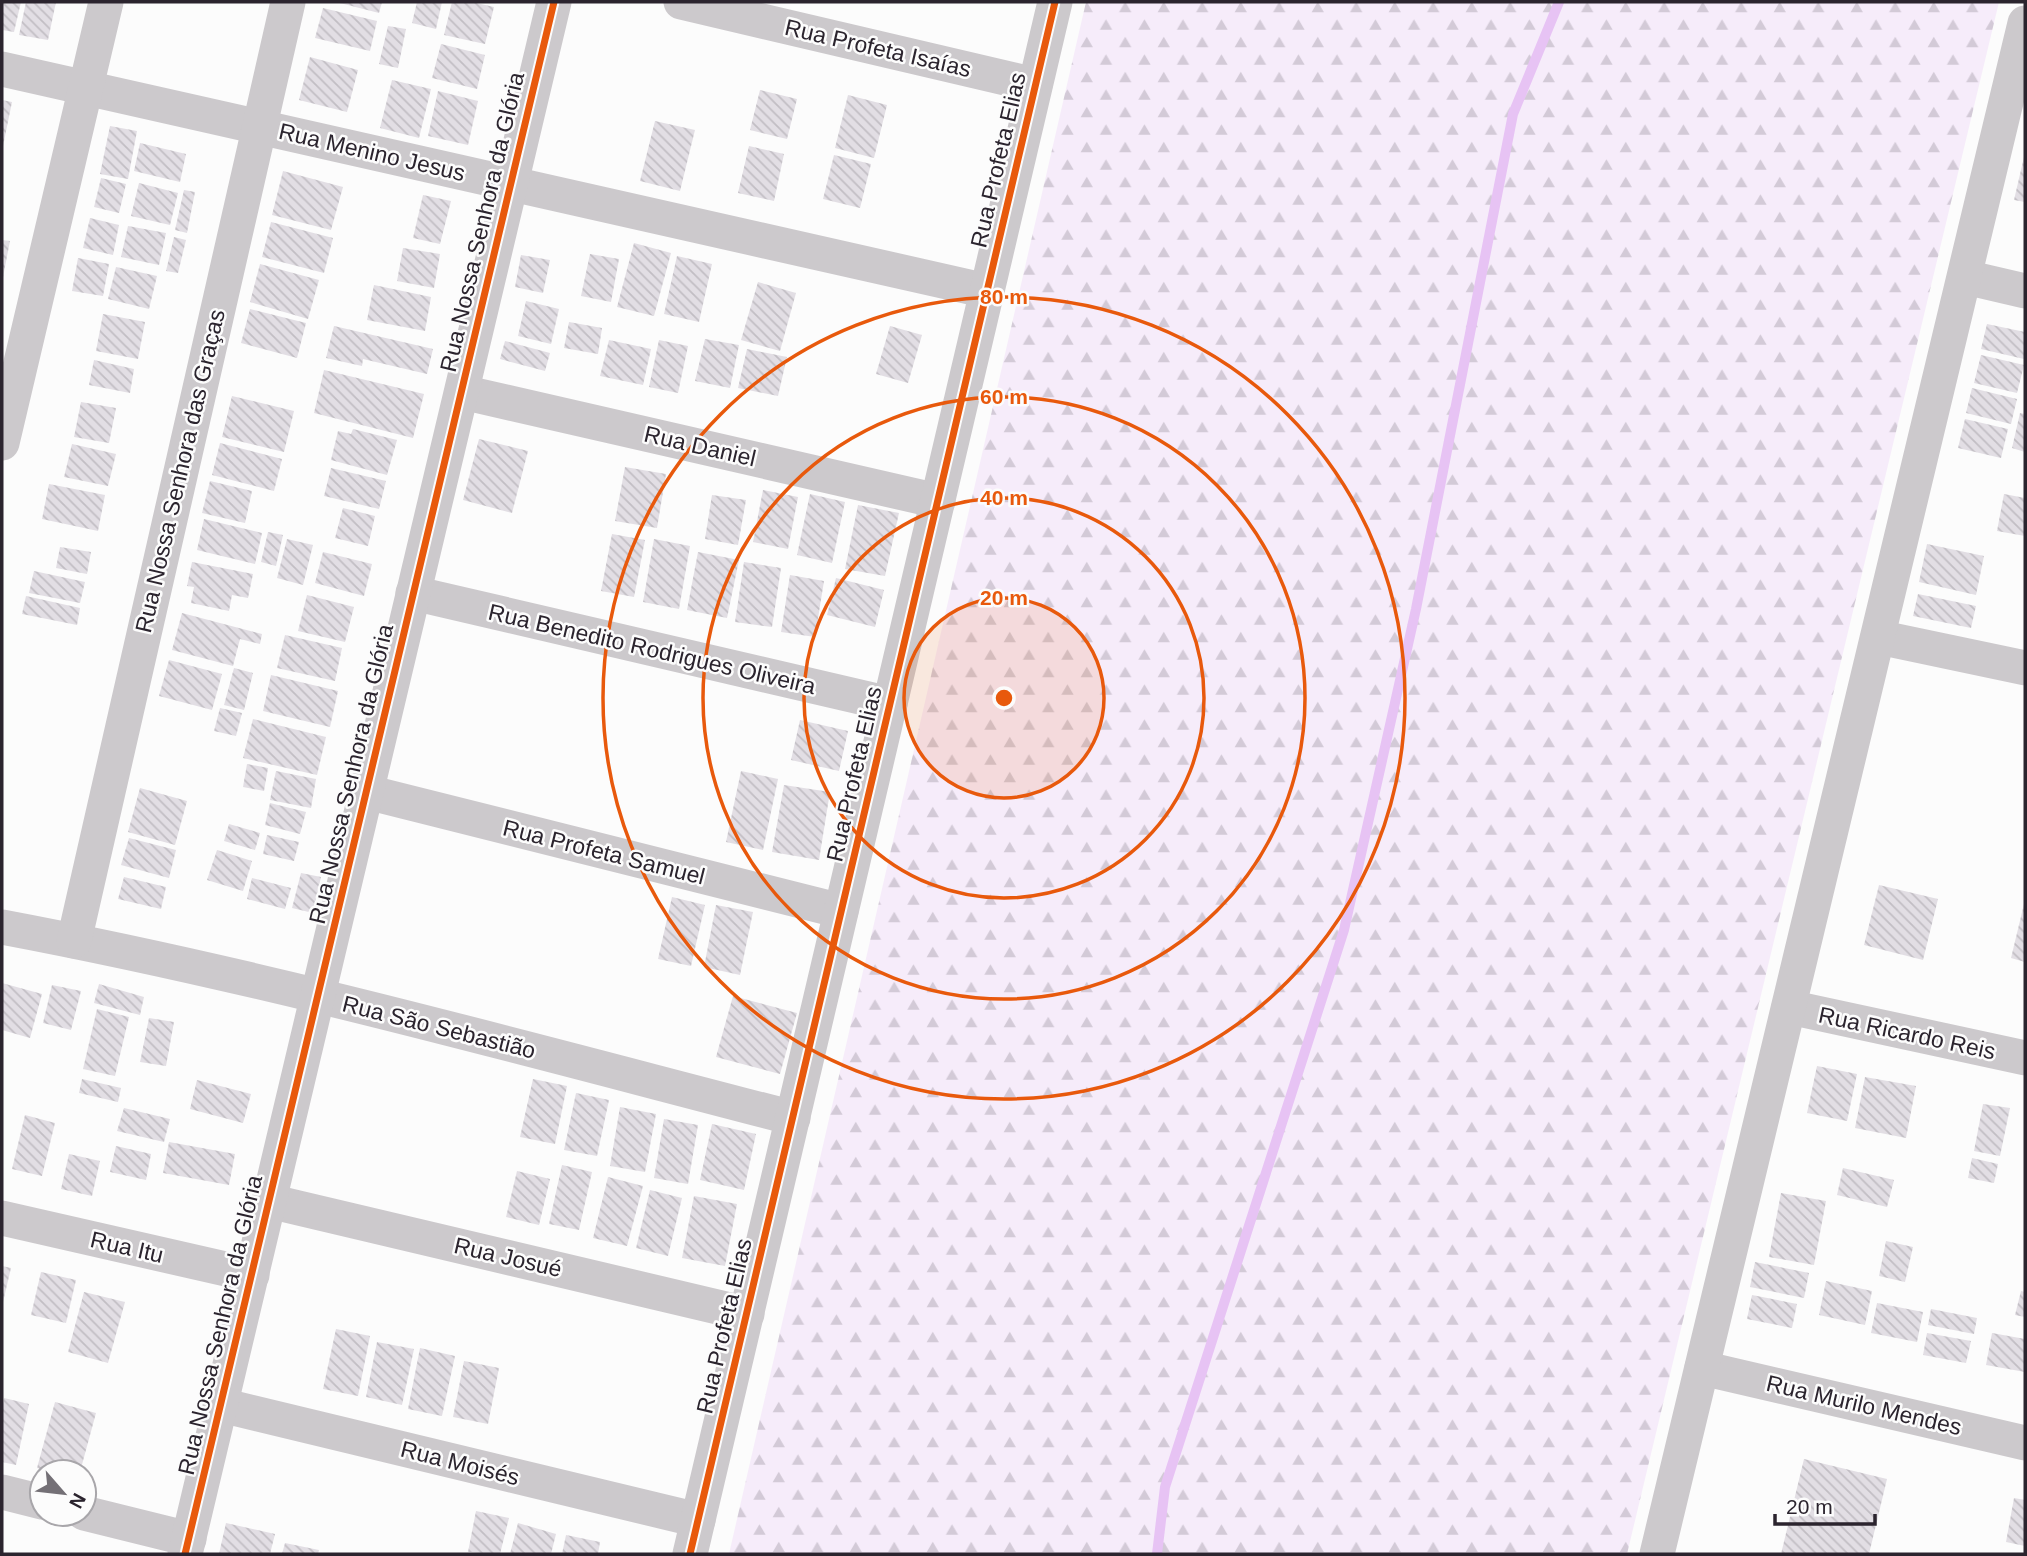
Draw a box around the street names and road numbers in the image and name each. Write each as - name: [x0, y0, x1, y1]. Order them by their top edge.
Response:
- street label: Rua Profeta Isaías: [782, 14, 974, 82]
- street label: Rua Nossa Senhora da Glória: [435, 69, 529, 374]
- street label: Rua Profeta Elias: [965, 70, 1031, 250]
- street label: Rua Menino Jesus: [276, 118, 468, 186]
- street label: Rua Nossa Senhora das Graças: [130, 307, 230, 635]
- street label: Rua Daniel: [642, 421, 758, 471]
- street label: Rua Benedito Rodrigues Oliveira: [486, 599, 818, 699]
- street label: Rua Nossa Senhora da Glória: [304, 621, 398, 926]
- street label: Rua Profeta Elias: [821, 684, 887, 864]
- street label: Rua Profeta Samuel: [500, 814, 708, 890]
- street label: Rua São Sebastião: [340, 990, 538, 1064]
- street label: Rua Ricardo Reis: [1816, 1002, 1998, 1064]
- street label: Rua Nossa Senhora da Glória: [173, 1172, 267, 1477]
- street label: Rua Itu: [88, 1226, 166, 1268]
- street label: Rua Josué: [452, 1232, 564, 1282]
- street label: Rua Profeta Elias: [691, 1236, 757, 1416]
- street label: Rua Murilo Mendes: [1764, 1370, 1964, 1440]
- street label: Rua Moisés: [398, 1436, 522, 1490]

